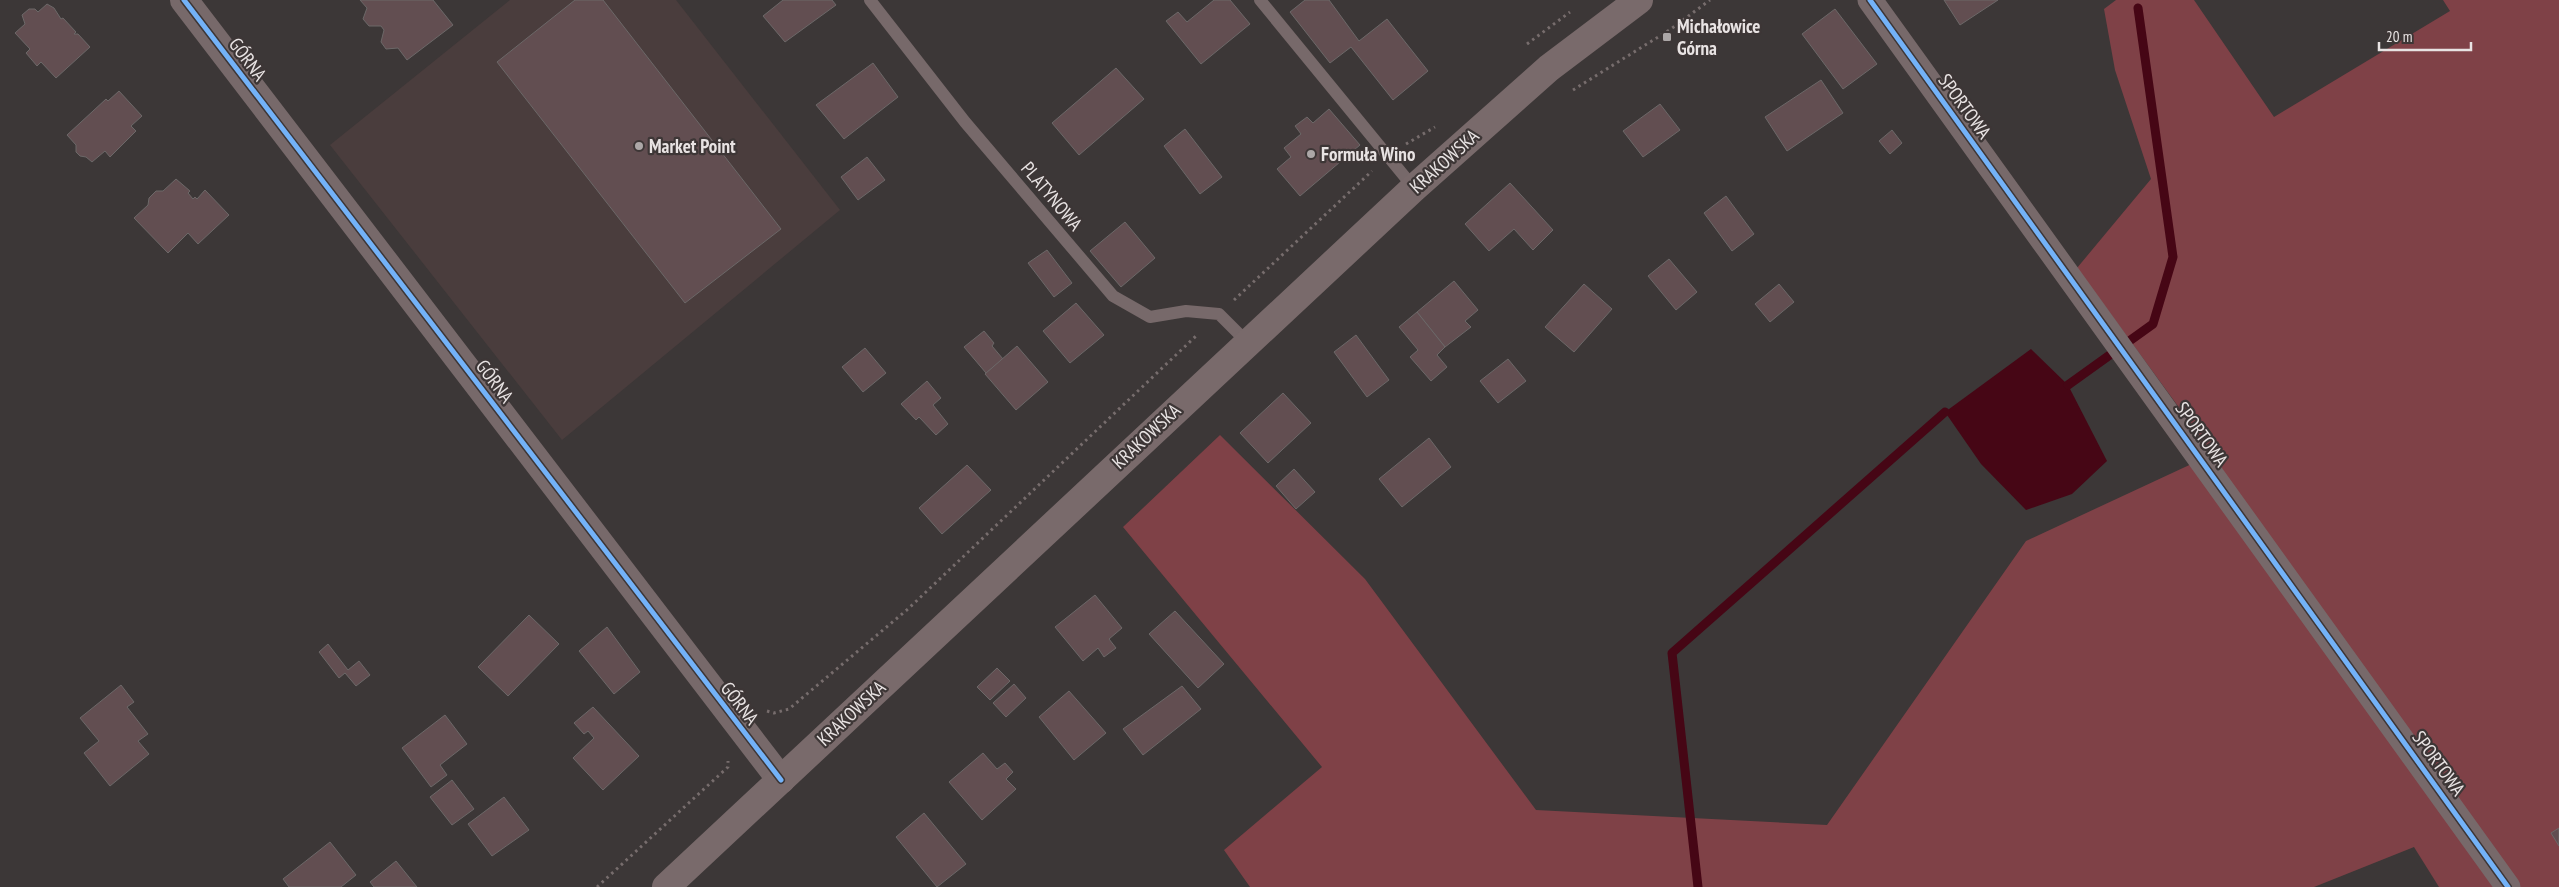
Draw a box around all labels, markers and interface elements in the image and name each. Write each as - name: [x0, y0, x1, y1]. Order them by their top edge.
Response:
- place label: Michałowice Górna: [1677, 14, 1760, 60]
- scale bar: [2379, 20, 2472, 52]
- text: 20 m: [2386, 27, 2412, 46]
- marker: Michałowice Górna: [1661, 31, 1673, 43]
- street label: GÓRNA: [224, 33, 272, 85]
- street label: SPORTOWA: [1933, 69, 1997, 143]
- street label: KRAKOWSKA: [1404, 124, 1484, 198]
- place label: Market Point: [649, 134, 736, 158]
- marker: Market Point: [633, 140, 645, 152]
- place label: Formuła Wino: [1321, 142, 1415, 166]
- marker: Formuła Wino: [1305, 148, 1317, 160]
- street label: PLATYNOWA: [1016, 157, 1088, 235]
- street label: GÓRNA: [471, 355, 519, 407]
- street label: SPORTOWA: [2170, 397, 2234, 471]
- street label: KRAKOWSKA: [1107, 398, 1185, 474]
- street label: KRAKOWSKA: [812, 675, 890, 751]
- street label: GÓRNA: [716, 677, 764, 729]
- street label: SPORTOWA: [2407, 726, 2471, 800]

